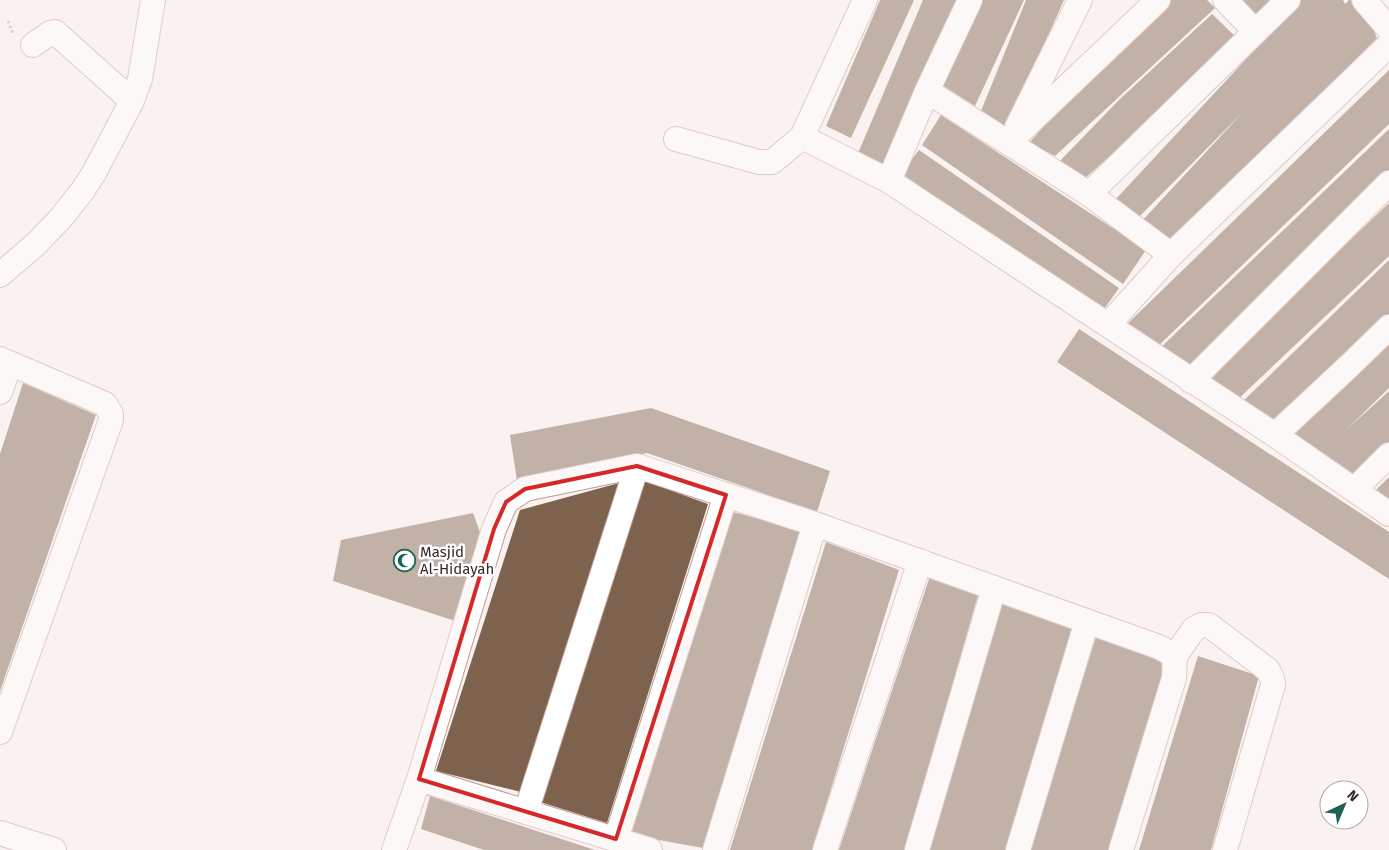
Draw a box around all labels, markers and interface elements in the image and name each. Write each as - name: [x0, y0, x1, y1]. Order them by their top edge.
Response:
- place label: Masjid Al-Hidayah: [420, 543, 494, 578]
- mosque icon: Masjid Al-Hidayah: [392, 549, 416, 573]
- north arrow: [1319, 780, 1369, 830]
- text: N: [1343, 787, 1362, 805]

